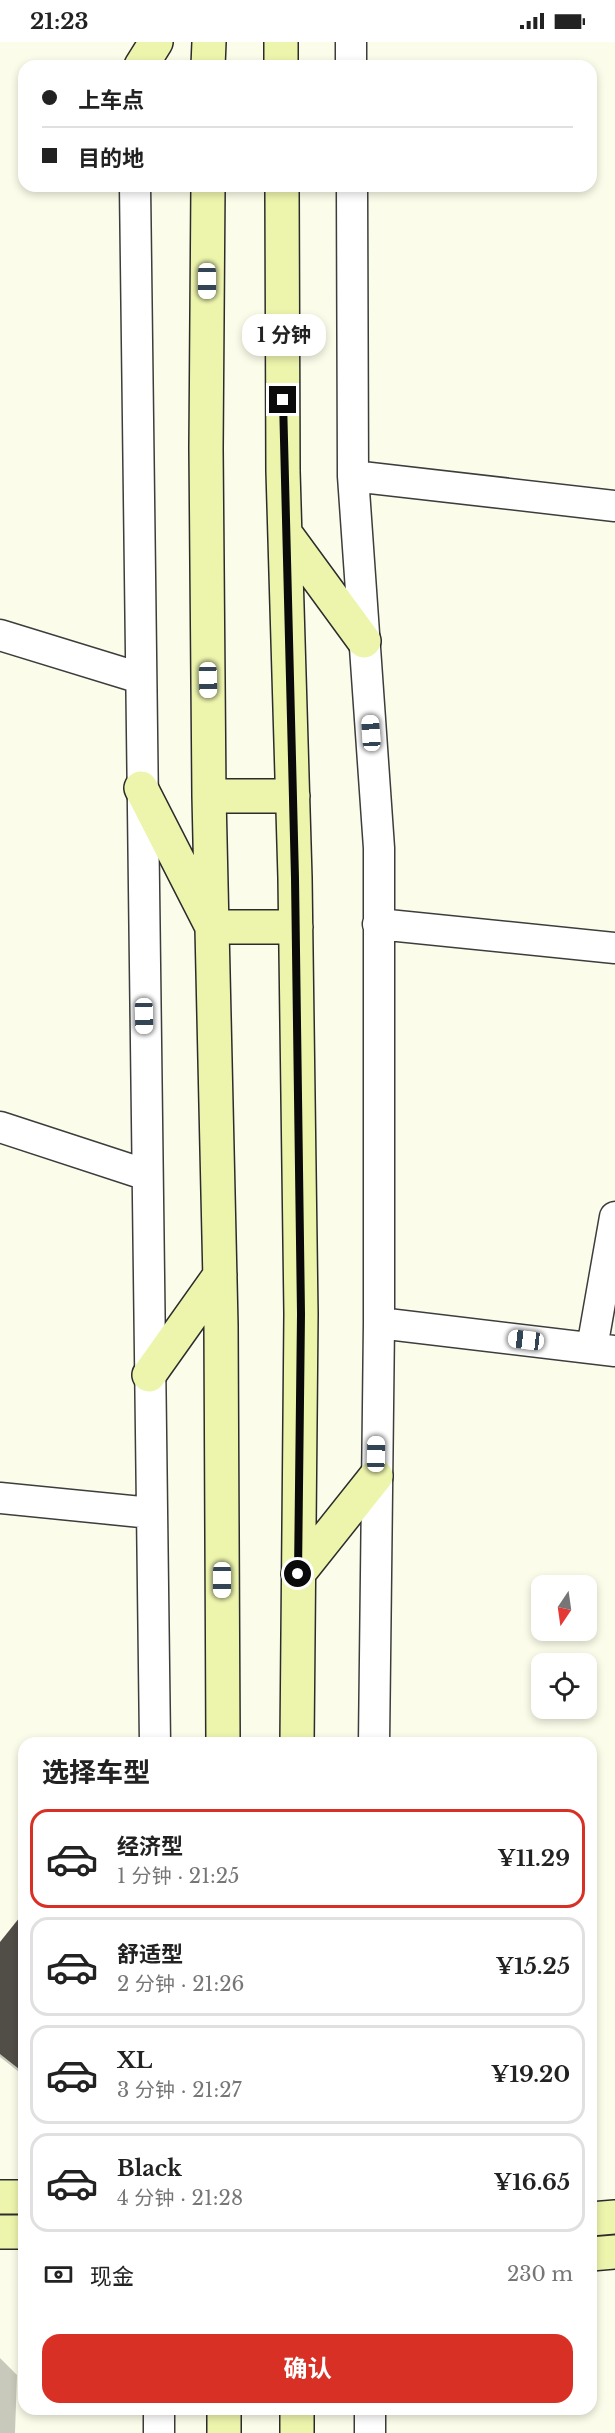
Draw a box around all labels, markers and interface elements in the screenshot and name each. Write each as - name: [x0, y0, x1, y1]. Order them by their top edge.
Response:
- text: 21:23: [30, 8, 89, 35]
- text: 上车点: [78, 87, 144, 114]
- text: 目的地: [78, 145, 144, 172]
- car: [198, 263, 216, 299]
- callout: 1 分钟: [241, 313, 325, 355]
- text: 1 分钟: [257, 323, 311, 347]
- route end: [269, 386, 296, 413]
- car: [199, 662, 217, 698]
- car: [361, 714, 381, 752]
- car: [135, 998, 153, 1034]
- car: [507, 1329, 545, 1351]
- car: [367, 1436, 385, 1472]
- route start: [284, 1560, 311, 1587]
- car: [213, 1562, 231, 1598]
- north arrow: [531, 1575, 597, 1641]
- map controls: [531, 1575, 597, 1719]
- button: locate: [531, 1653, 597, 1719]
- text: 选择车型: [42, 1756, 150, 1789]
- icon: car: [45, 1832, 99, 1886]
- text: 经济型: [117, 1833, 183, 1860]
- text: ¥11.29: [497, 1845, 570, 1872]
- text: 1 分钟 · 21:25: [117, 1864, 239, 1888]
- icon: car: [45, 1940, 99, 1994]
- text: 舒适型: [117, 1941, 183, 1968]
- text: ¥15.25: [495, 1953, 570, 1980]
- text: 2 分钟 · 21:26: [117, 1972, 244, 1996]
- text: XL: [117, 2047, 152, 2074]
- icon: car: [45, 2048, 99, 2102]
- text: ¥19.20: [491, 2061, 570, 2088]
- text: 3 分钟 · 21:27: [117, 2078, 242, 2102]
- text: Black: [117, 2155, 182, 2182]
- icon: car: [45, 2156, 99, 2210]
- text: ¥16.65: [494, 2169, 570, 2196]
- text: 4 分钟 · 21:28: [117, 2186, 243, 2210]
- icon: cash: [42, 2258, 75, 2291]
- text: 230 m: [507, 2262, 573, 2286]
- text: 现金: [90, 2263, 134, 2290]
- button: 确认: [42, 2334, 573, 2403]

